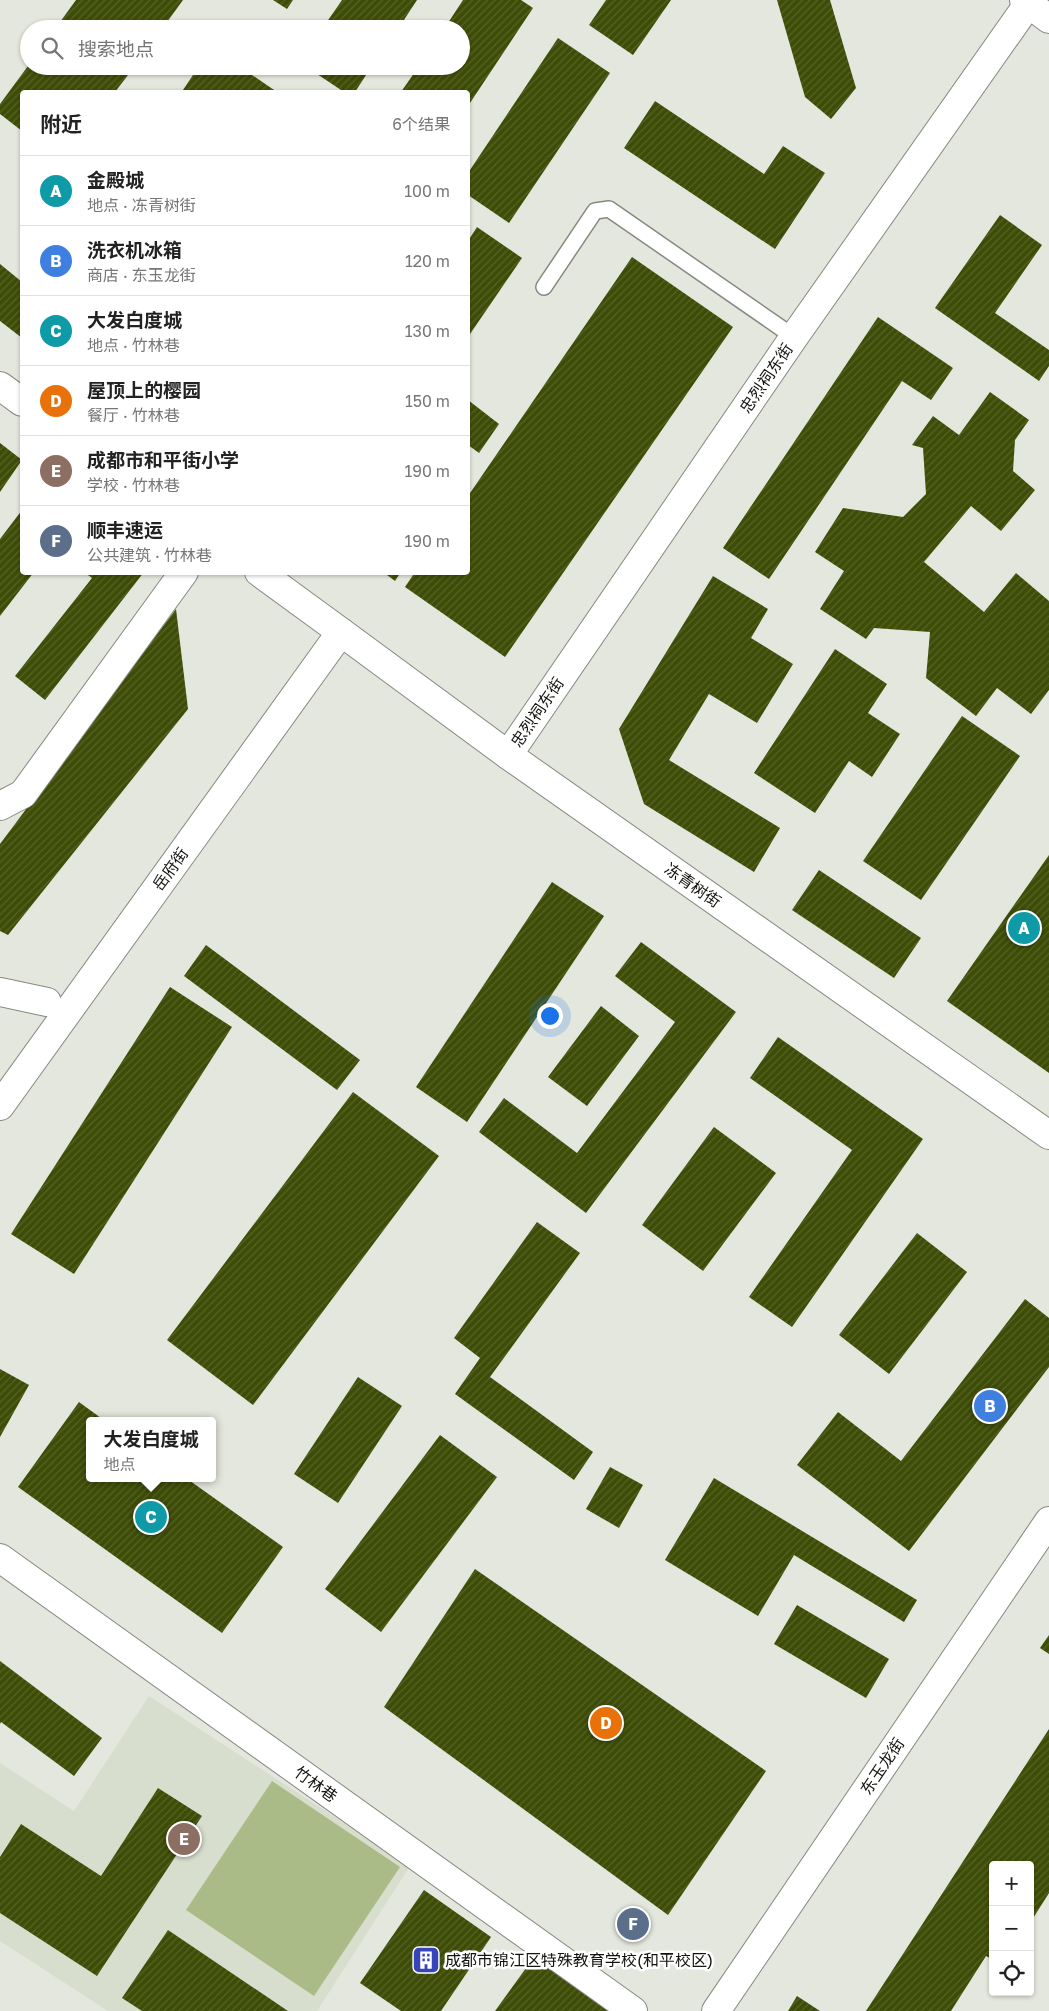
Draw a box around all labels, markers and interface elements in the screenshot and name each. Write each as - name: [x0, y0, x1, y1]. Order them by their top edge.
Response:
- search box: [20, 20, 470, 75]
- icon: search: [38, 34, 66, 62]
- text: 搜索地点: [78, 37, 154, 60]
- text: 附近: [40, 111, 82, 137]
- text: 6个结果: [392, 114, 450, 134]
- text: 金殿城: [87, 168, 144, 191]
- text: A: [50, 181, 62, 201]
- text: 100 m: [404, 181, 450, 201]
- text: 地点 · 冻青树街: [87, 195, 196, 215]
- text: 洗衣机冰箱: [87, 238, 182, 261]
- text: B: [50, 251, 62, 271]
- text: 120 m: [405, 251, 450, 271]
- text: 商店 · 东玉龙街: [87, 265, 196, 285]
- text: 大发白度城: [87, 308, 182, 331]
- text: C: [50, 321, 62, 341]
- text: 130 m: [405, 321, 450, 341]
- text: 地点 · 竹林巷: [87, 335, 180, 355]
- street label: 忠烈祠东街: [735, 339, 797, 417]
- text: 屋顶上的樱园: [87, 378, 201, 401]
- text: D: [50, 391, 62, 411]
- text: 150 m: [405, 391, 450, 411]
- text: 餐厅 · 竹林巷: [87, 405, 180, 425]
- text: 成都市和平街小学: [87, 448, 239, 471]
- text: E: [51, 461, 61, 481]
- text: 190 m: [404, 461, 450, 481]
- text: 学校 · 竹林巷: [87, 475, 180, 495]
- text: 顺丰速运: [87, 518, 163, 541]
- text: F: [51, 531, 61, 551]
- text: 190 m: [404, 531, 450, 551]
- text: 公共建筑 · 竹林巷: [87, 545, 212, 565]
- street label: 忠烈祠东街: [506, 673, 568, 751]
- street label: 岳府街: [148, 844, 192, 894]
- street label: 冻青树街: [661, 858, 725, 912]
- pin: A: [1008, 909, 1040, 947]
- your location: [537, 1003, 563, 1029]
- pin: B: [974, 1387, 1006, 1425]
- popup: [86, 1417, 216, 1482]
- text: 大发白度城: [103, 1427, 199, 1450]
- text: 地点: [103, 1454, 136, 1474]
- pin: C: [135, 1498, 167, 1536]
- pin: D: [590, 1704, 622, 1742]
- street label: 东玉龙街: [856, 1734, 908, 1798]
- street label: 竹林巷: [291, 1762, 341, 1806]
- pin: E: [168, 1820, 200, 1858]
- map controls: [989, 1861, 1034, 1996]
- button: +: [989, 1861, 1034, 1906]
- pin: F: [617, 1905, 649, 1943]
- button: −: [989, 1906, 1034, 1951]
- building icon: 成都市锦江区特殊教育学校(和平校区): [411, 1945, 441, 1975]
- place label: 成都市锦江区特殊教育学校(和平校区): [445, 1950, 713, 1970]
- button: locate: [989, 1951, 1034, 1996]

